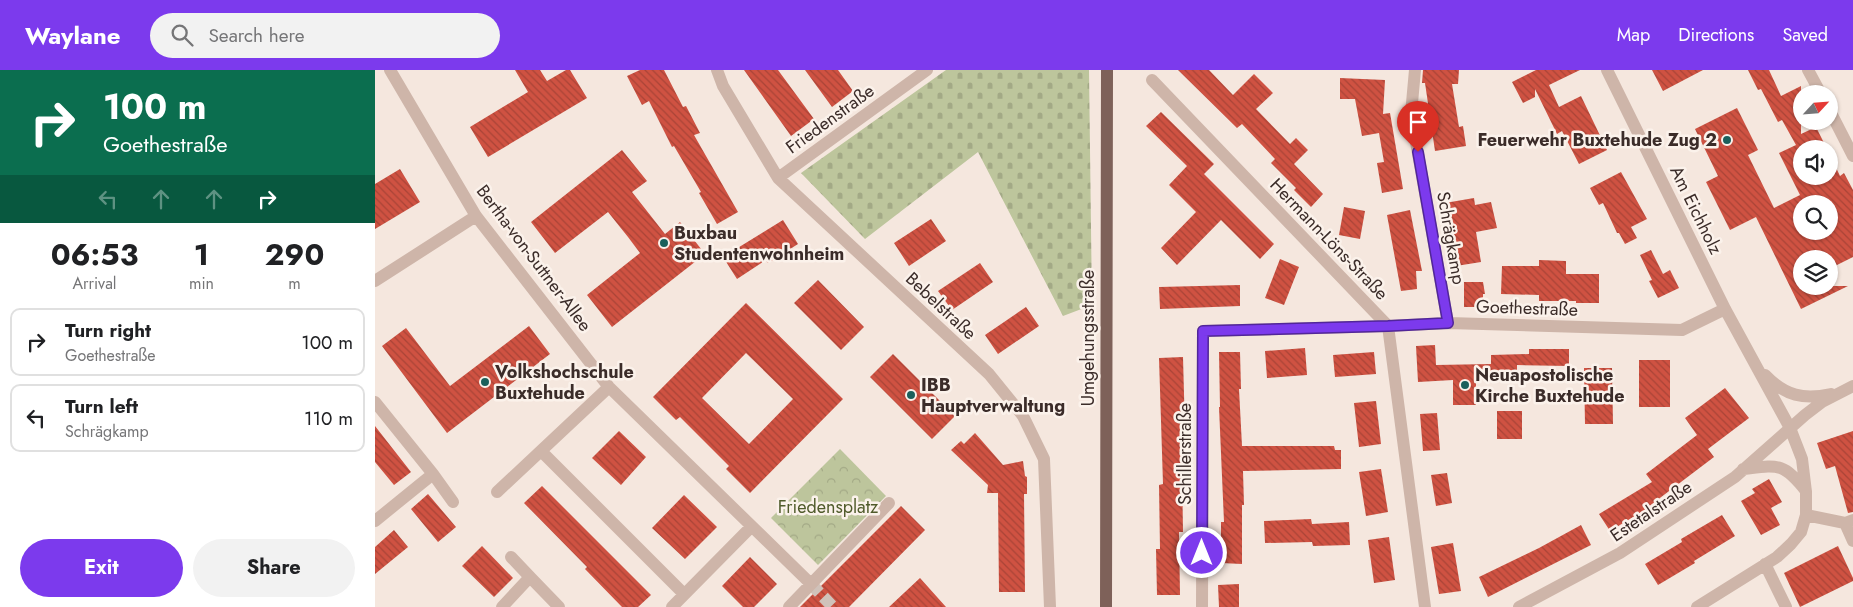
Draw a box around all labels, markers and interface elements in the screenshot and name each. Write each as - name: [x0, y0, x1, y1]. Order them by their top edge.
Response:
- search box: [150, 13, 500, 58]
- text: Waylane: [25, 18, 120, 53]
- icon: search: [168, 21, 196, 49]
- text: Search here: [208, 22, 305, 49]
- text: Map: [1617, 22, 1650, 48]
- text: Directions: [1678, 22, 1754, 48]
- text: Saved: [1782, 22, 1828, 48]
- street label: Friedenstraße: [780, 78, 880, 160]
- text: 100 m: [103, 82, 206, 132]
- north arrow: [1793, 85, 1837, 130]
- map controls: [1793, 85, 1838, 295]
- icon: right: [20, 90, 85, 155]
- pin: [1397, 101, 1439, 152]
- icon: arrive: [1404, 108, 1432, 136]
- place label: Feuerwehr Buxtehude Zug 2: [1477, 127, 1717, 153]
- text: Goethestraße: [103, 128, 228, 160]
- marker: Feuerwehr Buxtehude Zug 2: [1721, 134, 1733, 146]
- button: sound: [1793, 140, 1838, 185]
- street label: Am Eichholz: [1663, 161, 1729, 259]
- street label: Hermann-Löns-Straße: [1264, 172, 1394, 306]
- street label: Bertha-von-Suttner-Allee: [470, 179, 598, 337]
- icon: left: [94, 185, 122, 213]
- icon: ahead: [147, 185, 175, 213]
- icon: ahead: [200, 185, 228, 213]
- icon: right: [253, 185, 281, 213]
- street label: Schrägkamp: [1430, 189, 1472, 287]
- button: search: [1793, 195, 1838, 240]
- place label: Buxbau Studentenwohnheim: [674, 220, 844, 267]
- text: 06:53: [51, 233, 138, 276]
- text: 1: [194, 233, 209, 276]
- text: 290: [265, 233, 324, 276]
- marker: Buxbau Studentenwohnheim: [658, 237, 670, 249]
- button: layers: [1793, 250, 1838, 295]
- street label: Bebelstraße: [900, 266, 982, 346]
- street label: Umgehungsstraße: [1075, 270, 1101, 406]
- text: Arrival: [72, 272, 117, 295]
- text: min: [189, 272, 214, 295]
- text: m: [288, 272, 301, 295]
- street label: Goethestraße: [1476, 293, 1578, 323]
- text: Turn right: [65, 317, 151, 344]
- icon: right: [22, 328, 50, 356]
- text: 100 m: [301, 329, 353, 356]
- text: Goethestraße: [65, 344, 156, 367]
- place label: Volkshochschule Buxtehude: [494, 359, 634, 406]
- place label: Neuapostolische Kirche Buxtehude: [1475, 362, 1624, 409]
- place label: IBB Hauptverwaltung: [921, 372, 1065, 419]
- marker: Volkshochschule Buxtehude: [479, 376, 491, 388]
- marker: Neuapostolische Kirche Buxtehude: [1459, 379, 1471, 391]
- marker: IBB Hauptverwaltung: [905, 389, 917, 401]
- text: Turn left: [65, 393, 138, 420]
- street label: Schillerstraße: [1172, 403, 1198, 505]
- icon: left: [22, 404, 50, 432]
- text: 110 m: [304, 405, 353, 432]
- text: Schrägkamp: [65, 420, 149, 443]
- street label: Estetalstraße: [1605, 474, 1697, 548]
- park label: Friedensplatz: [778, 494, 879, 520]
- position arrow: [1175, 526, 1227, 578]
- button: Exit: [20, 539, 183, 597]
- button: Share: [193, 539, 355, 597]

